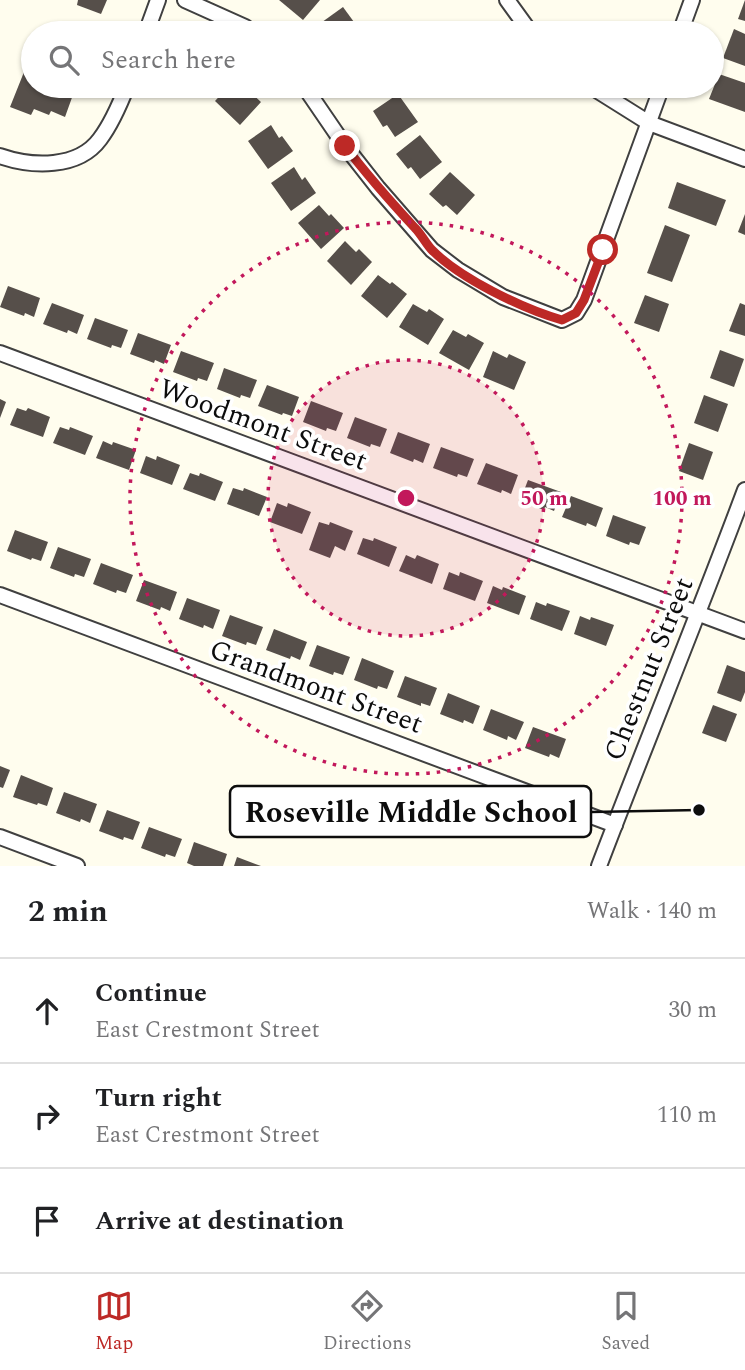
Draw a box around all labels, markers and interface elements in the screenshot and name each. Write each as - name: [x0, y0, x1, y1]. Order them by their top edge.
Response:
- search box: [21, 21, 724, 98]
- text: Search here: [101, 40, 236, 80]
- icon: search: [45, 41, 83, 79]
- route end: [329, 130, 360, 161]
- route start: [587, 234, 618, 265]
- street label: Woodmont Street: [153, 367, 373, 483]
- text: 50 m: [520, 483, 568, 515]
- text: 100 m: [652, 483, 712, 515]
- centre of rings: [394, 486, 418, 510]
- street label: Chestnut Street: [593, 571, 705, 767]
- street label: Grandmont Street: [203, 628, 429, 746]
- callout: Roseville Middle School: [230, 786, 591, 837]
- text: Roseville Middle School: [244, 790, 578, 836]
- text: 2 min: [28, 889, 108, 935]
- text: Walk · 140 m: [587, 894, 717, 929]
- text: Continue: [95, 973, 207, 1013]
- icon: ahead: [28, 992, 66, 1030]
- text: 30 m: [668, 993, 717, 1028]
- text: East Crestmont Street: [95, 1013, 320, 1048]
- text: Turn right: [95, 1078, 222, 1118]
- icon: right: [28, 1097, 66, 1135]
- text: 110 m: [657, 1098, 717, 1133]
- text: East Crestmont Street: [95, 1118, 320, 1153]
- text: Arrive at destination: [95, 1201, 344, 1241]
- icon: arrive: [28, 1202, 66, 1240]
- tab: Map: [95, 1287, 133, 1358]
- tab: Directions: [323, 1287, 412, 1358]
- tab: Saved: [601, 1287, 650, 1358]

